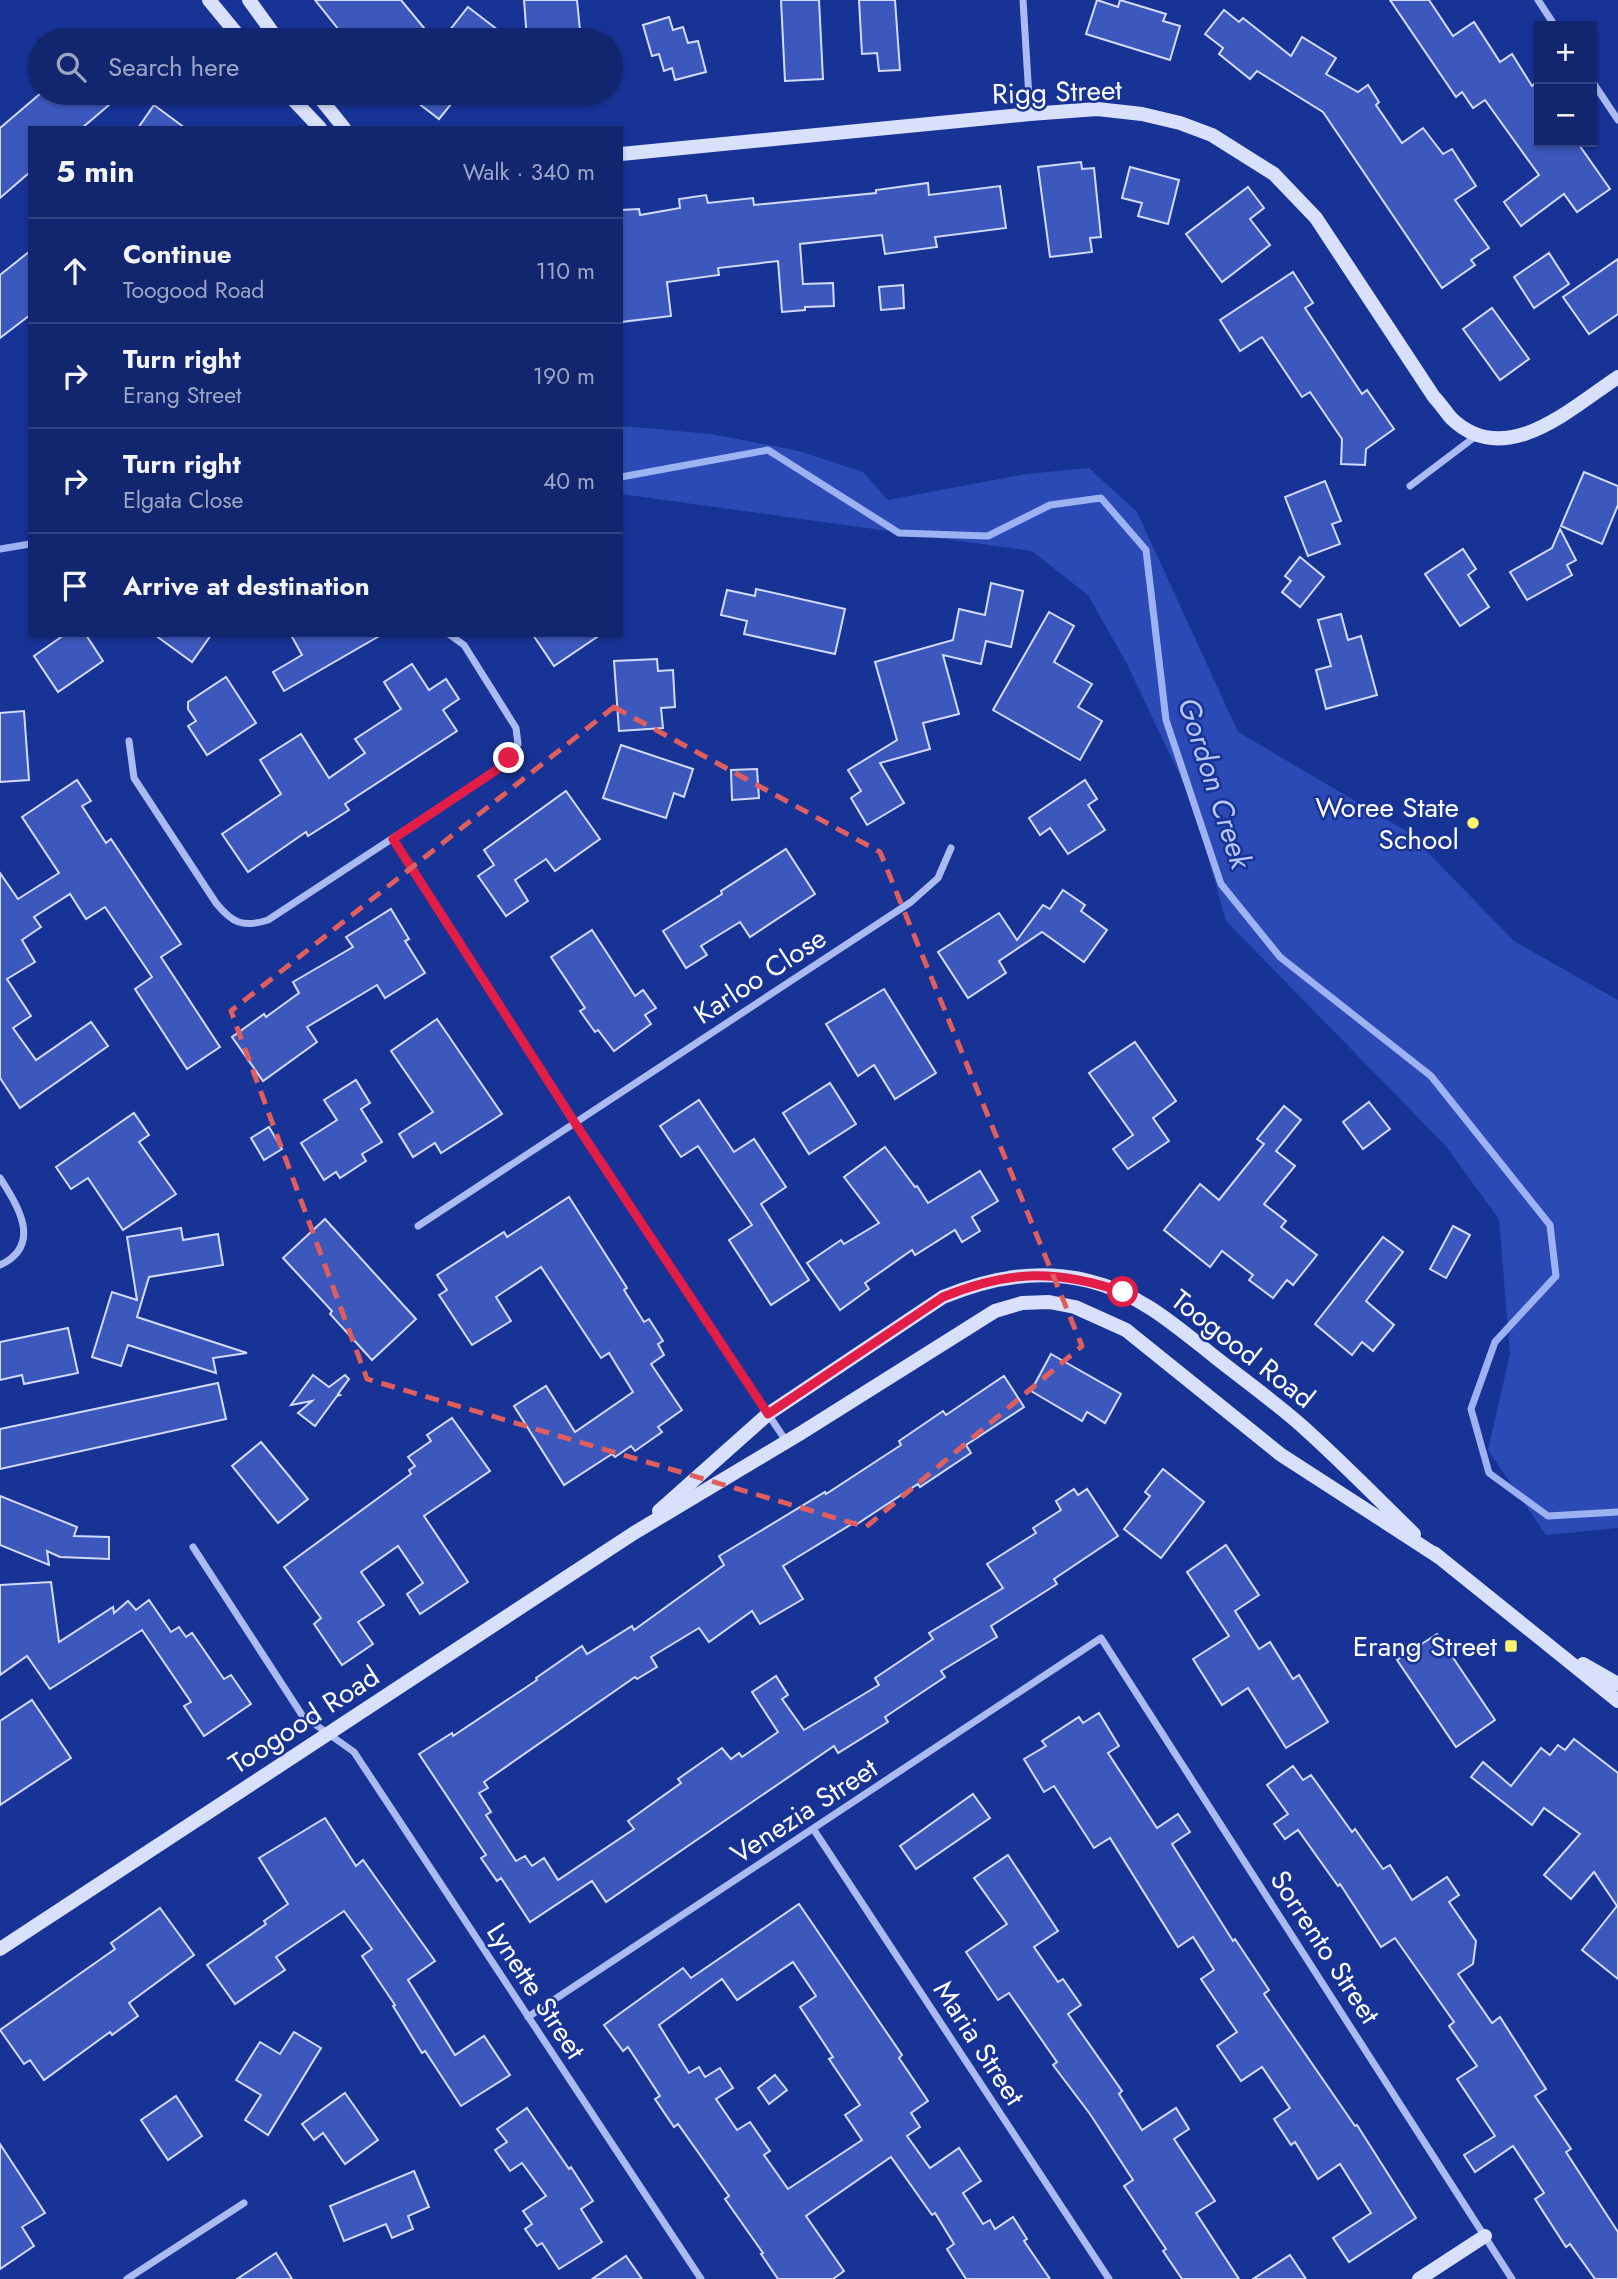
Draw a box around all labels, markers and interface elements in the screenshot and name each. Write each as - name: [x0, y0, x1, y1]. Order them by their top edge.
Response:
- map controls: [1534, 21, 1597, 147]
- button: +: [1534, 21, 1597, 84]
- search box: [28, 28, 623, 105]
- icon: search: [52, 48, 90, 86]
- text: Search here: [108, 48, 240, 86]
- street label: Rigg Street: [991, 69, 1123, 115]
- button: −: [1534, 84, 1597, 147]
- text: 5 min: [56, 150, 134, 193]
- text: Walk · 340 m: [463, 155, 595, 189]
- text: Continue: [123, 235, 232, 273]
- icon: ahead: [56, 252, 94, 290]
- text: 110 m: [536, 254, 595, 288]
- text: Toogood Road: [123, 273, 264, 307]
- text: Turn right: [123, 340, 241, 378]
- icon: right: [56, 357, 94, 395]
- text: 190 m: [533, 359, 595, 393]
- text: Erang Street: [123, 378, 242, 412]
- text: Turn right: [123, 445, 241, 483]
- icon: right: [56, 462, 94, 500]
- text: 40 m: [543, 464, 595, 498]
- text: Elgata Close: [123, 483, 243, 517]
- icon: arrive: [56, 567, 94, 605]
- text: Arrive at destination: [123, 567, 370, 605]
- water label: Gordon Creek: [1167, 692, 1263, 875]
- route end: [493, 742, 524, 773]
- place label: Woree State School: [1315, 787, 1459, 860]
- marker: Woree State School: [1465, 815, 1481, 831]
- street label: Karloo Close: [686, 918, 834, 1034]
- route start: [1107, 1276, 1138, 1307]
- street label: Toogood Road: [1163, 1280, 1323, 1418]
- place label: Erang Street: [1353, 1626, 1497, 1667]
- marker: Erang Street: [1503, 1638, 1519, 1654]
- street label: Toogood Road: [221, 1656, 387, 1784]
- street label: Venezia Street: [722, 1748, 886, 1874]
- street label: Sorrento Street: [1260, 1862, 1390, 2032]
- street label: Lynette Street: [476, 1915, 596, 2068]
- street label: Maria Street: [923, 1972, 1035, 2114]

